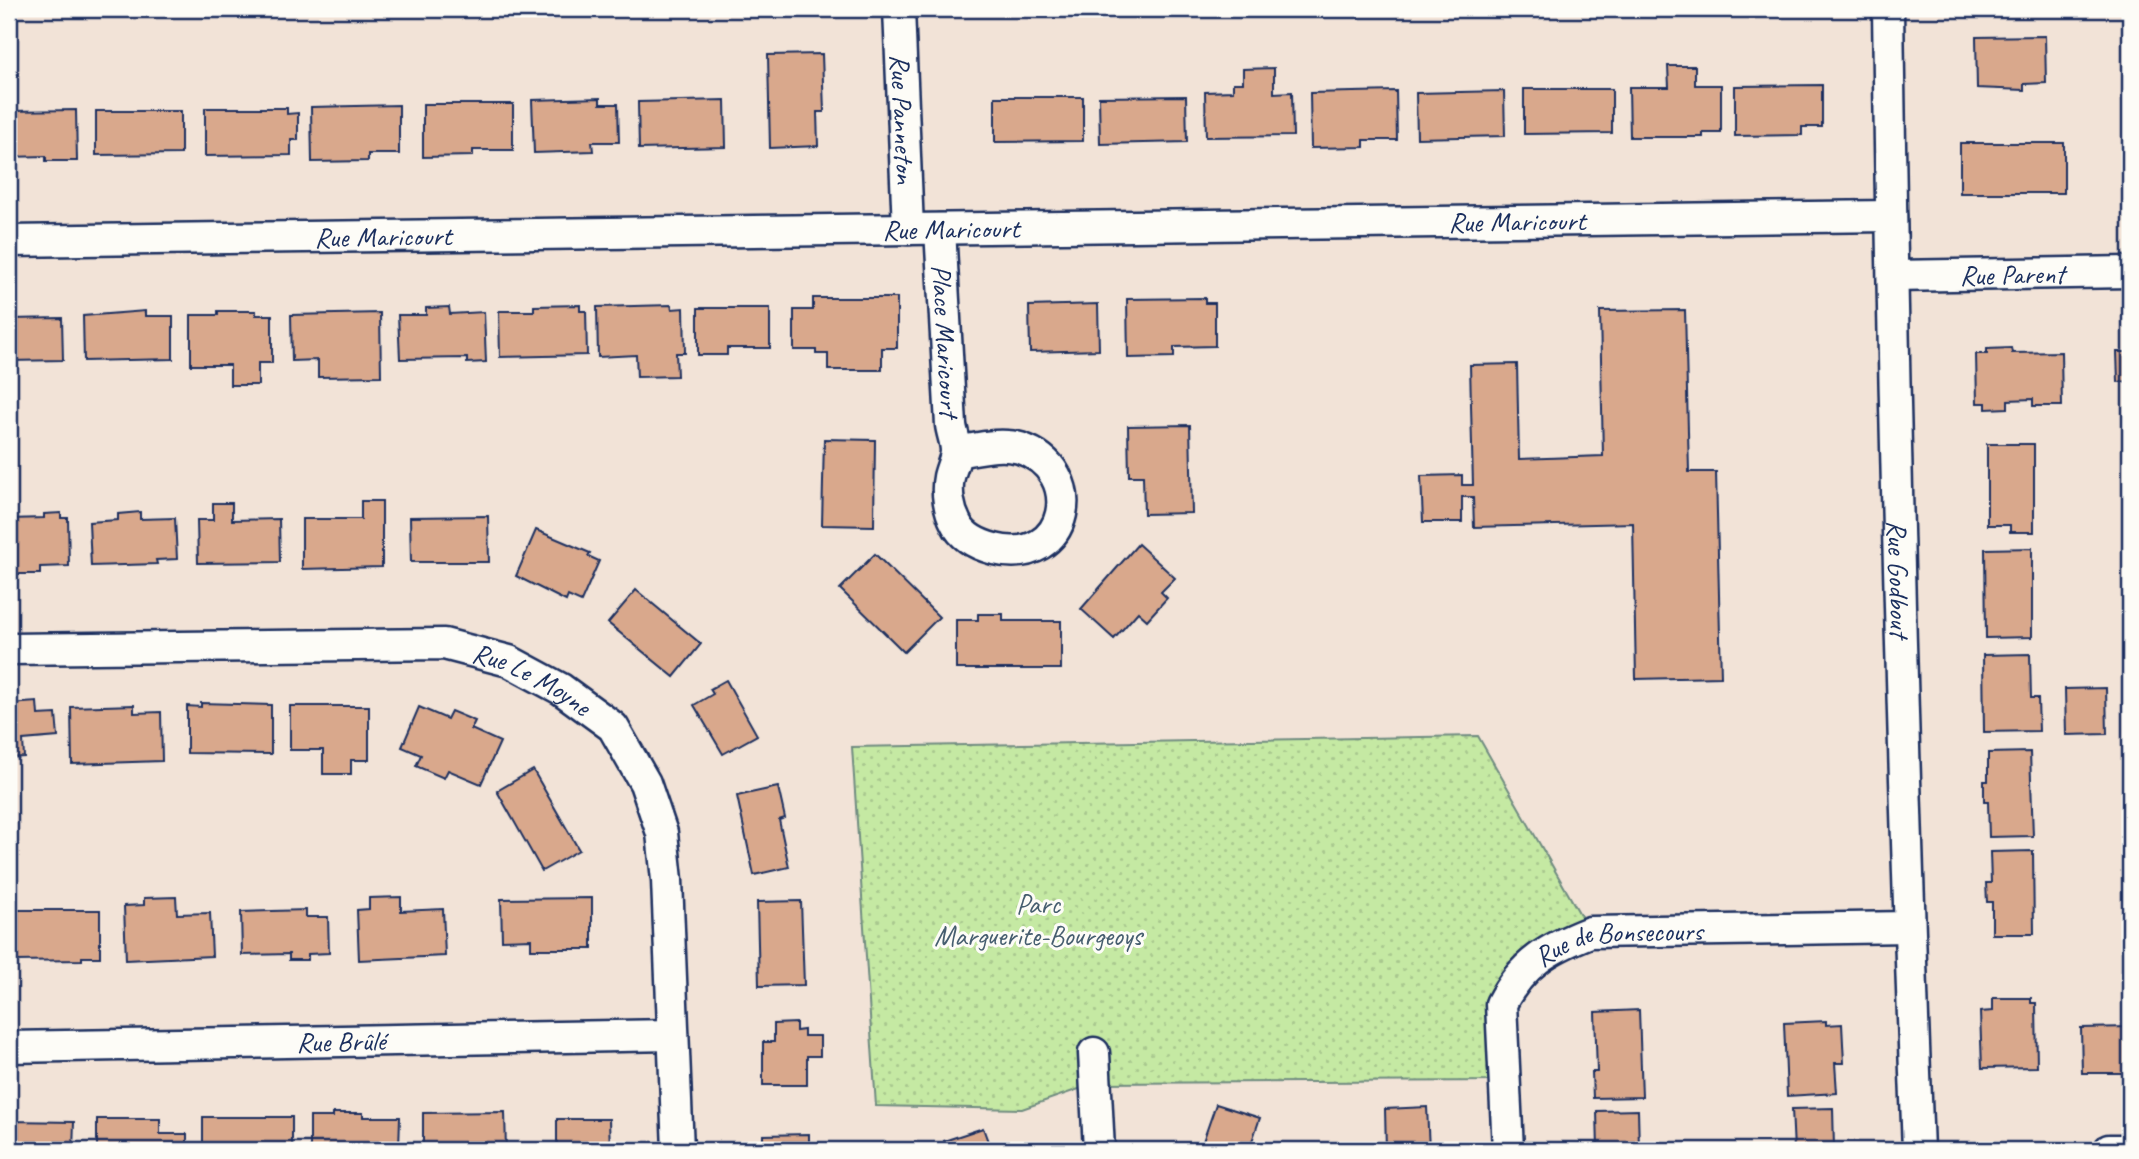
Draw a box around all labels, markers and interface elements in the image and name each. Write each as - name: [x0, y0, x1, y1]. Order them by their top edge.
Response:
- street label: Rue Panneton: [883, 53, 924, 186]
- street label: Rue Maricourt: [1448, 203, 1588, 239]
- street label: Rue Maricourt: [882, 210, 1022, 247]
- street label: Rue Maricourt: [314, 218, 454, 254]
- street label: Rue Parent: [1959, 256, 2068, 292]
- street label: Place Maricourt: [925, 264, 968, 422]
- street label: Rue Godbout: [1880, 520, 1918, 642]
- street label: Rue Le Moyne: [469, 635, 600, 724]
- park label: Parc Marguerite-Bourgeoys: [934, 886, 1144, 953]
- street label: Rue de Bonsecours: [1527, 913, 1705, 974]
- street label: Rue Brûlé: [296, 1023, 390, 1059]

